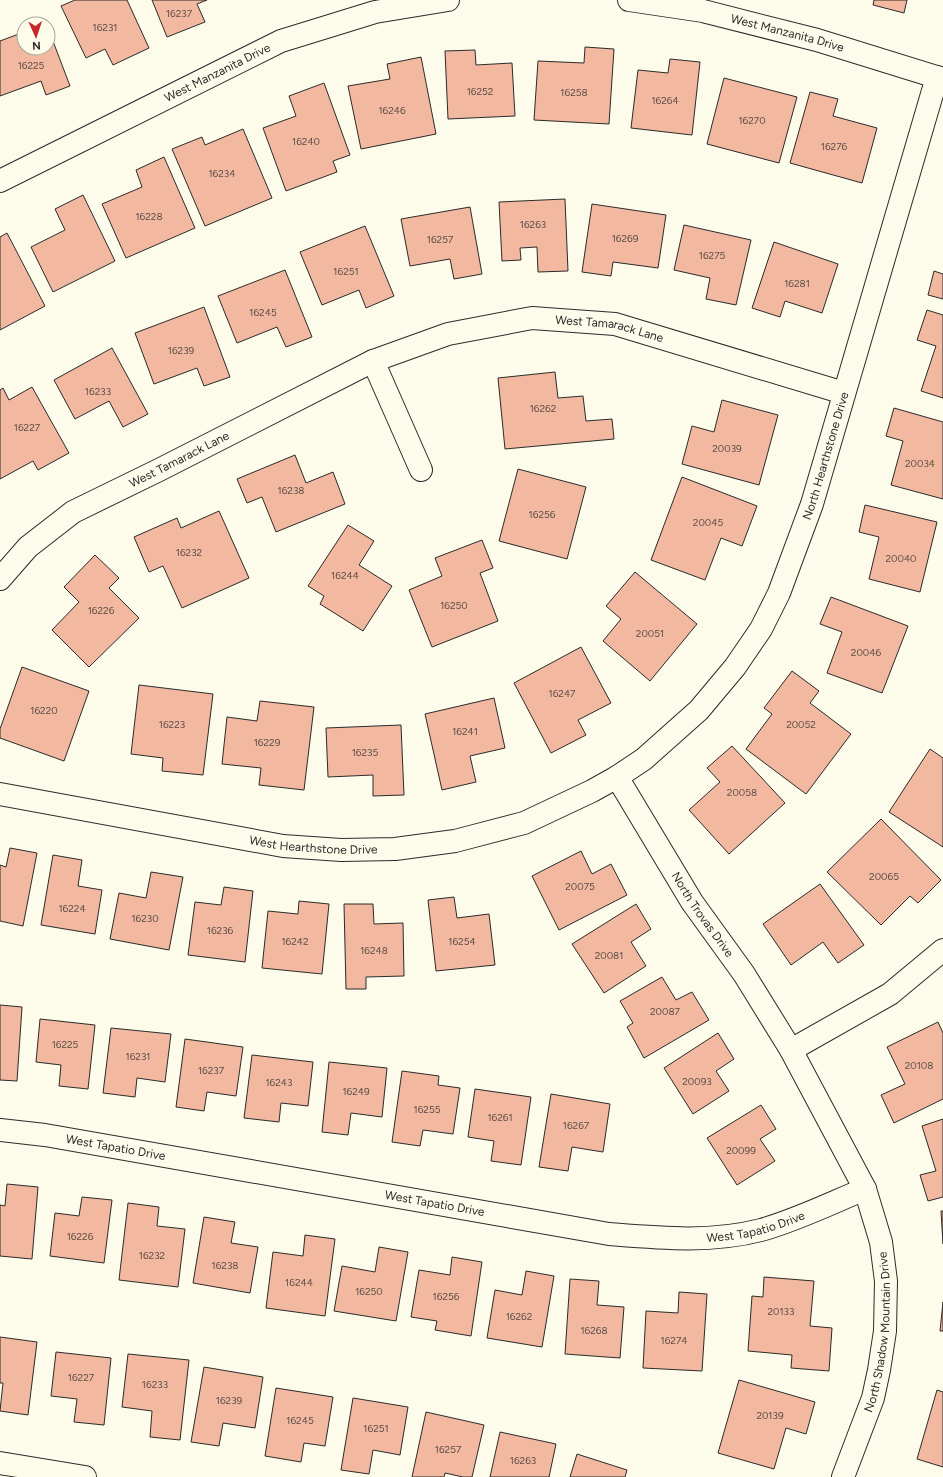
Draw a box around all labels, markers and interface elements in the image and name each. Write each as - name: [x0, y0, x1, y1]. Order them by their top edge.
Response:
- house number: 16237: [166, 7, 193, 20]
- street label: West Manzanita Drive: [729, 11, 846, 55]
- north arrow: [16, 16, 56, 56]
- house number: 16231: [93, 21, 117, 34]
- text: N: [32, 39, 41, 52]
- street label: West Manzanita Drive: [162, 40, 273, 105]
- house number: 16225: [18, 59, 45, 72]
- house number: 16252: [467, 85, 493, 98]
- house number: 16258: [560, 86, 588, 99]
- house number: 16264: [651, 94, 679, 107]
- house number: 16246: [378, 104, 406, 117]
- house number: 16270: [738, 114, 766, 127]
- house number: 16240: [292, 135, 320, 148]
- house number: 16276: [821, 140, 848, 153]
- house number: 16234: [208, 167, 236, 180]
- house number: 16228: [135, 210, 163, 223]
- house number: 16263: [520, 218, 546, 231]
- house number: 16269: [612, 232, 639, 245]
- house number: 16257: [427, 233, 454, 246]
- house number: 16275: [699, 249, 726, 262]
- house number: 16251: [333, 265, 359, 278]
- house number: 16281: [784, 277, 810, 290]
- house number: 16245: [249, 306, 277, 319]
- street label: West Tamarack Lane: [555, 313, 666, 345]
- house number: 16239: [168, 344, 195, 357]
- house number: 16233: [85, 385, 111, 398]
- street label: North Hearthstone Drive: [800, 390, 852, 522]
- house number: 16262: [530, 402, 556, 415]
- house number: 16227: [14, 421, 41, 434]
- street label: West Tamarack Lane: [127, 428, 232, 490]
- house number: 20039: [712, 442, 742, 455]
- house number: 20034: [905, 457, 935, 470]
- house number: 16238: [278, 484, 304, 497]
- house number: 16256: [529, 508, 556, 521]
- house number: 20045: [693, 516, 723, 529]
- house number: 16232: [176, 546, 202, 559]
- house number: 20040: [885, 552, 917, 565]
- house number: 16244: [331, 569, 359, 582]
- house number: 16250: [440, 599, 468, 612]
- house number: 16226: [88, 604, 115, 617]
- house number: 20051: [636, 627, 664, 640]
- house number: 20046: [851, 646, 881, 659]
- house number: 16247: [549, 687, 576, 700]
- house number: 16220: [30, 704, 58, 717]
- house number: 16223: [159, 718, 185, 731]
- house number: 20052: [786, 718, 816, 731]
- house number: 16241: [452, 725, 478, 738]
- house number: 16229: [254, 736, 281, 749]
- house number: 16235: [352, 746, 379, 759]
- house number: 20058: [727, 786, 757, 799]
- street label: West Hearthstone Drive: [248, 833, 378, 857]
- street label: North Trovas Drive: [669, 869, 737, 960]
- house number: 20065: [869, 870, 899, 883]
- house number: 20075: [565, 880, 595, 893]
- house number: 16224: [58, 902, 86, 915]
- house number: 16230: [131, 912, 159, 925]
- house number: 16236: [207, 924, 234, 937]
- house number: 16242: [281, 935, 309, 948]
- house number: 16254: [448, 935, 476, 948]
- house number: 16248: [360, 944, 388, 957]
- house number: 20081: [595, 949, 623, 962]
- house number: 20087: [650, 1005, 681, 1018]
- house number: 16225: [52, 1038, 79, 1051]
- house number: 16231: [126, 1050, 150, 1063]
- house number: 20108: [905, 1059, 933, 1072]
- house number: 16237: [198, 1064, 225, 1077]
- house number: 20093: [682, 1075, 712, 1088]
- house number: 16243: [265, 1076, 293, 1089]
- house number: 16249: [342, 1085, 370, 1098]
- house number: 16255: [414, 1103, 441, 1116]
- house number: 16261: [487, 1111, 513, 1124]
- house number: 16267: [563, 1119, 590, 1132]
- street label: West Tapatio Drive: [65, 1132, 167, 1163]
- house number: 20099: [726, 1144, 756, 1157]
- street label: West Tapatio Drive: [384, 1188, 486, 1219]
- street label: West Tapatio Drive: [706, 1208, 807, 1245]
- house number: 16226: [67, 1230, 94, 1243]
- house number: 16232: [139, 1249, 165, 1262]
- street label: North Shadow Mountain Drive: [861, 1250, 893, 1414]
- house number: 16238: [212, 1259, 238, 1272]
- house number: 16244: [285, 1276, 313, 1289]
- house number: 16250: [355, 1285, 383, 1298]
- house number: 16256: [433, 1290, 460, 1303]
- house number: 20133: [767, 1305, 795, 1318]
- house number: 16262: [506, 1310, 532, 1323]
- house number: 16268: [580, 1324, 608, 1337]
- house number: 16274: [661, 1334, 687, 1347]
- house number: 16227: [68, 1371, 95, 1384]
- house number: 16233: [142, 1378, 168, 1391]
- house number: 16239: [216, 1394, 243, 1407]
- house number: 20139: [756, 1409, 784, 1422]
- house number: 16245: [286, 1414, 314, 1427]
- house number: 16251: [363, 1422, 389, 1435]
- house number: 16257: [435, 1443, 462, 1456]
- house number: 16263: [510, 1454, 536, 1467]

